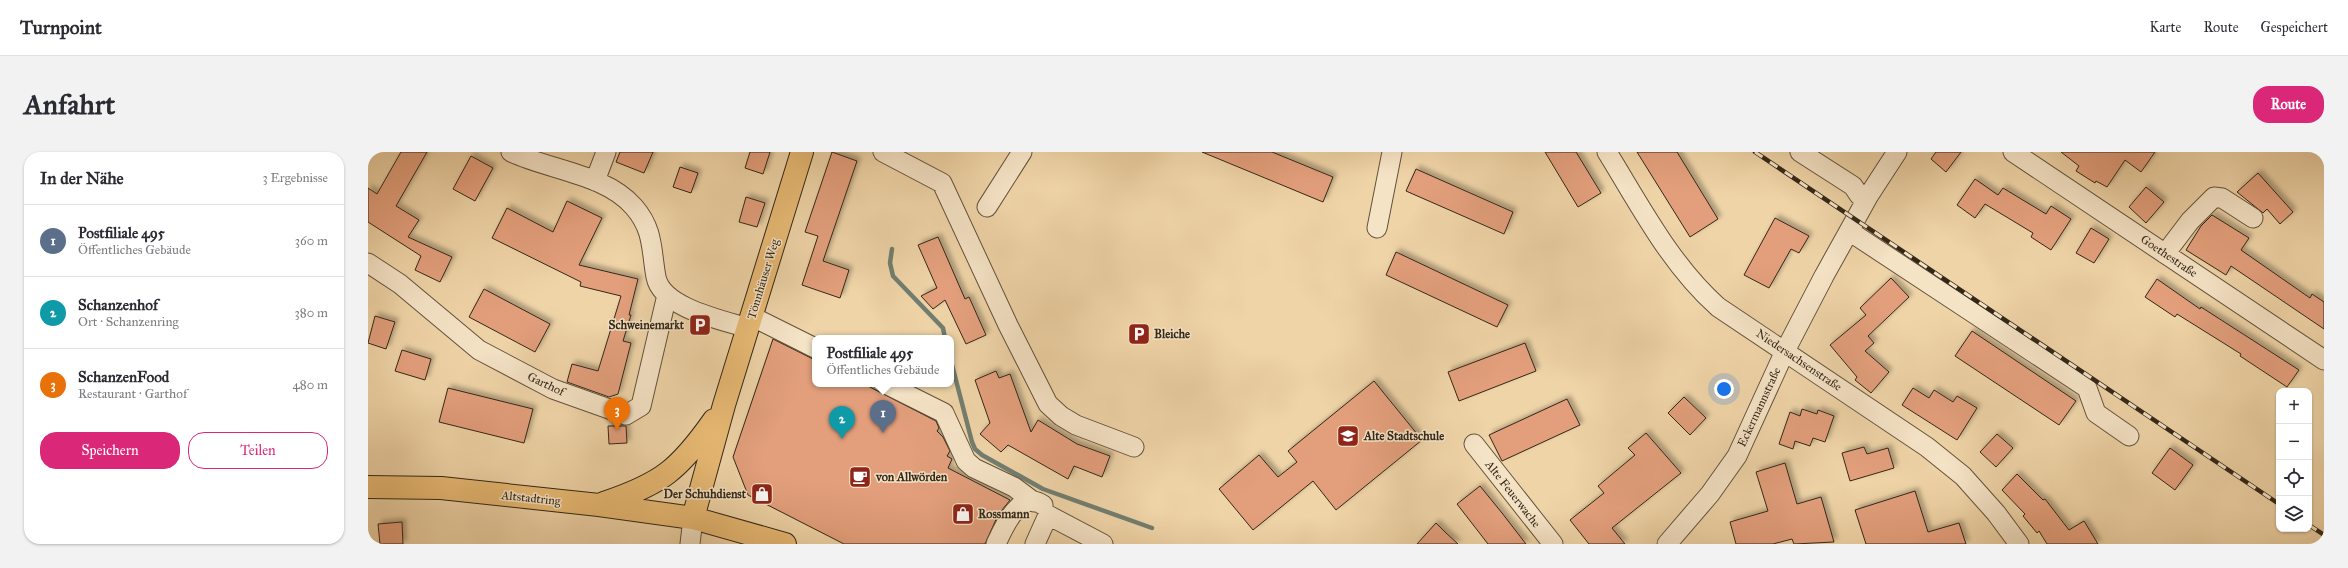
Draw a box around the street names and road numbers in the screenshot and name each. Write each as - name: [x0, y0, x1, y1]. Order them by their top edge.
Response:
- street label: Goethestraße: [2138, 232, 2200, 280]
- street label: Tönnhäuser Weg: [744, 237, 783, 321]
- street label: Niedersachsenstraße: [1753, 326, 1845, 394]
- street label: Eckermannstraße: [1734, 365, 1784, 449]
- street label: Garthof: [525, 369, 569, 399]
- street label: Alte Feuerwache: [1482, 457, 1544, 530]
- street label: Altstadtring: [500, 488, 562, 509]

